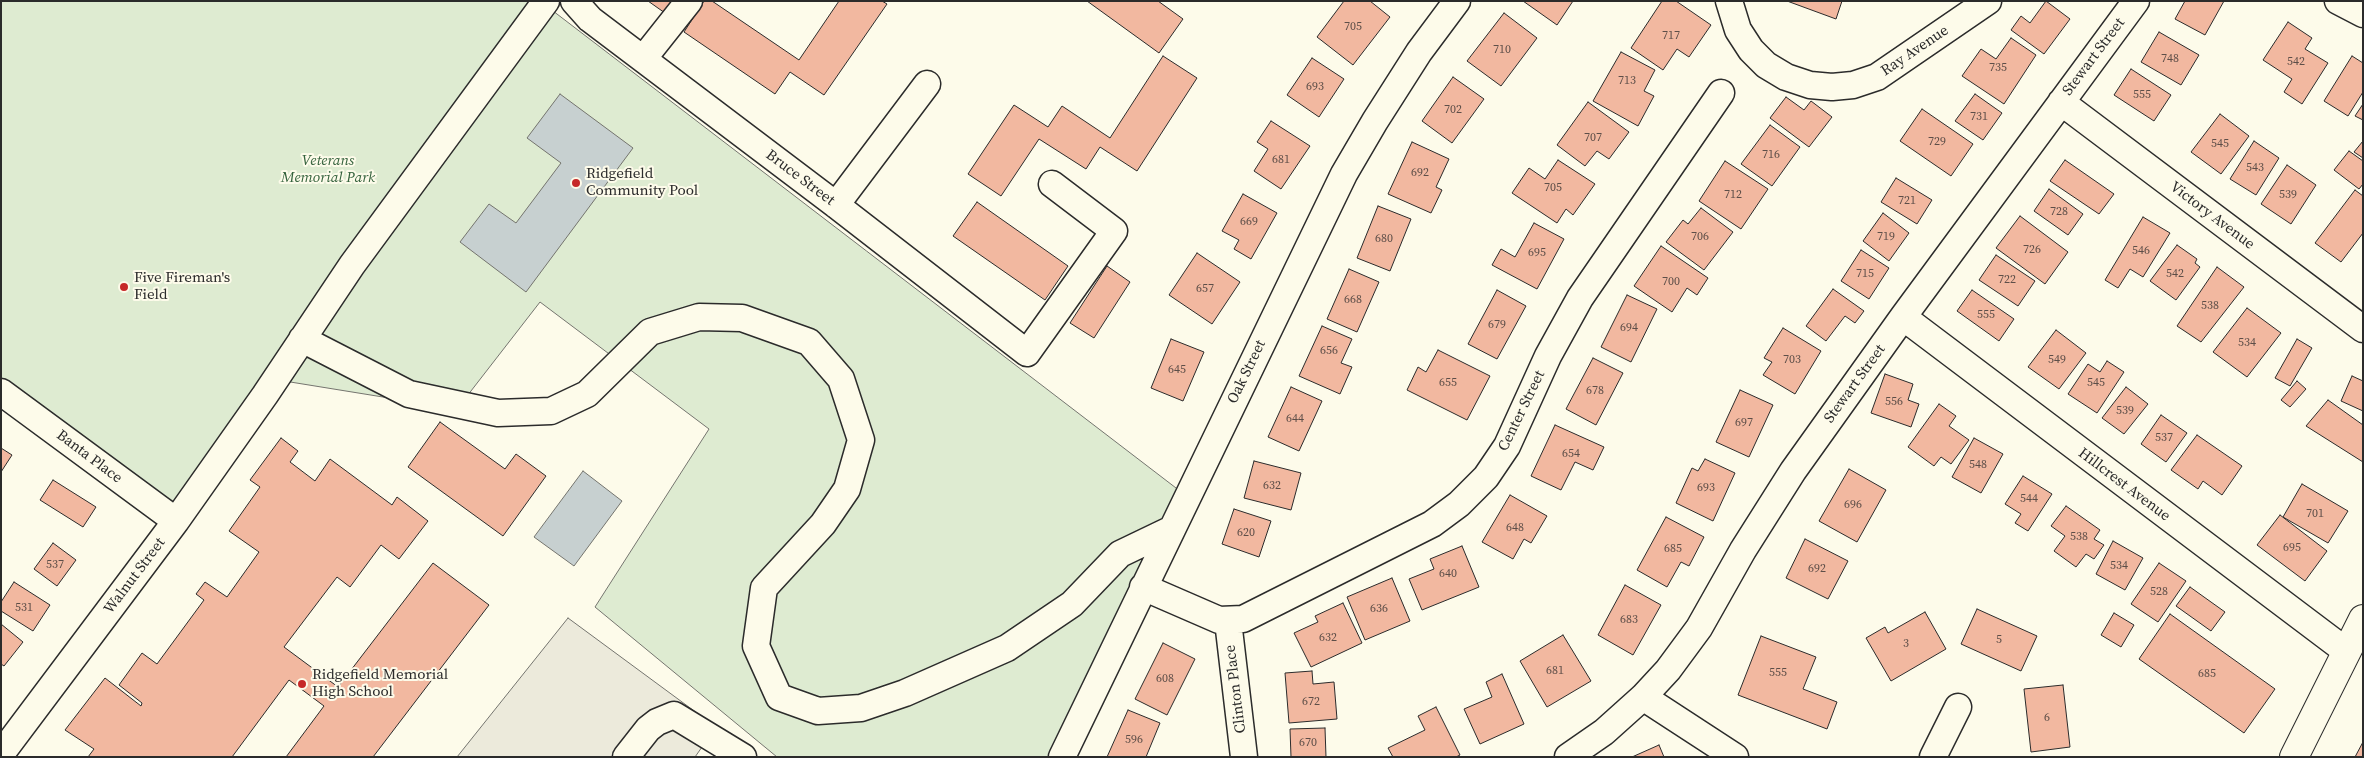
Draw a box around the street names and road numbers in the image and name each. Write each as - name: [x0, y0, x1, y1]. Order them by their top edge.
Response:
- street label: Stewart Street: [2059, 15, 2129, 99]
- street label: Ray Avenue: [1878, 22, 1952, 80]
- street label: Bruce Street: [762, 146, 838, 210]
- street label: Victory Avenue: [2166, 178, 2258, 254]
- street label: Oak Street: [1224, 337, 1270, 407]
- street label: Stewart Street: [1821, 341, 1889, 427]
- street label: Center Street: [1495, 368, 1549, 454]
- street label: Banta Place: [53, 426, 125, 488]
- street label: Hillcrest Avenue: [2074, 445, 2174, 525]
- street label: Walnut Street: [101, 534, 169, 618]
- street label: Clinton Place: [1222, 644, 1250, 734]

